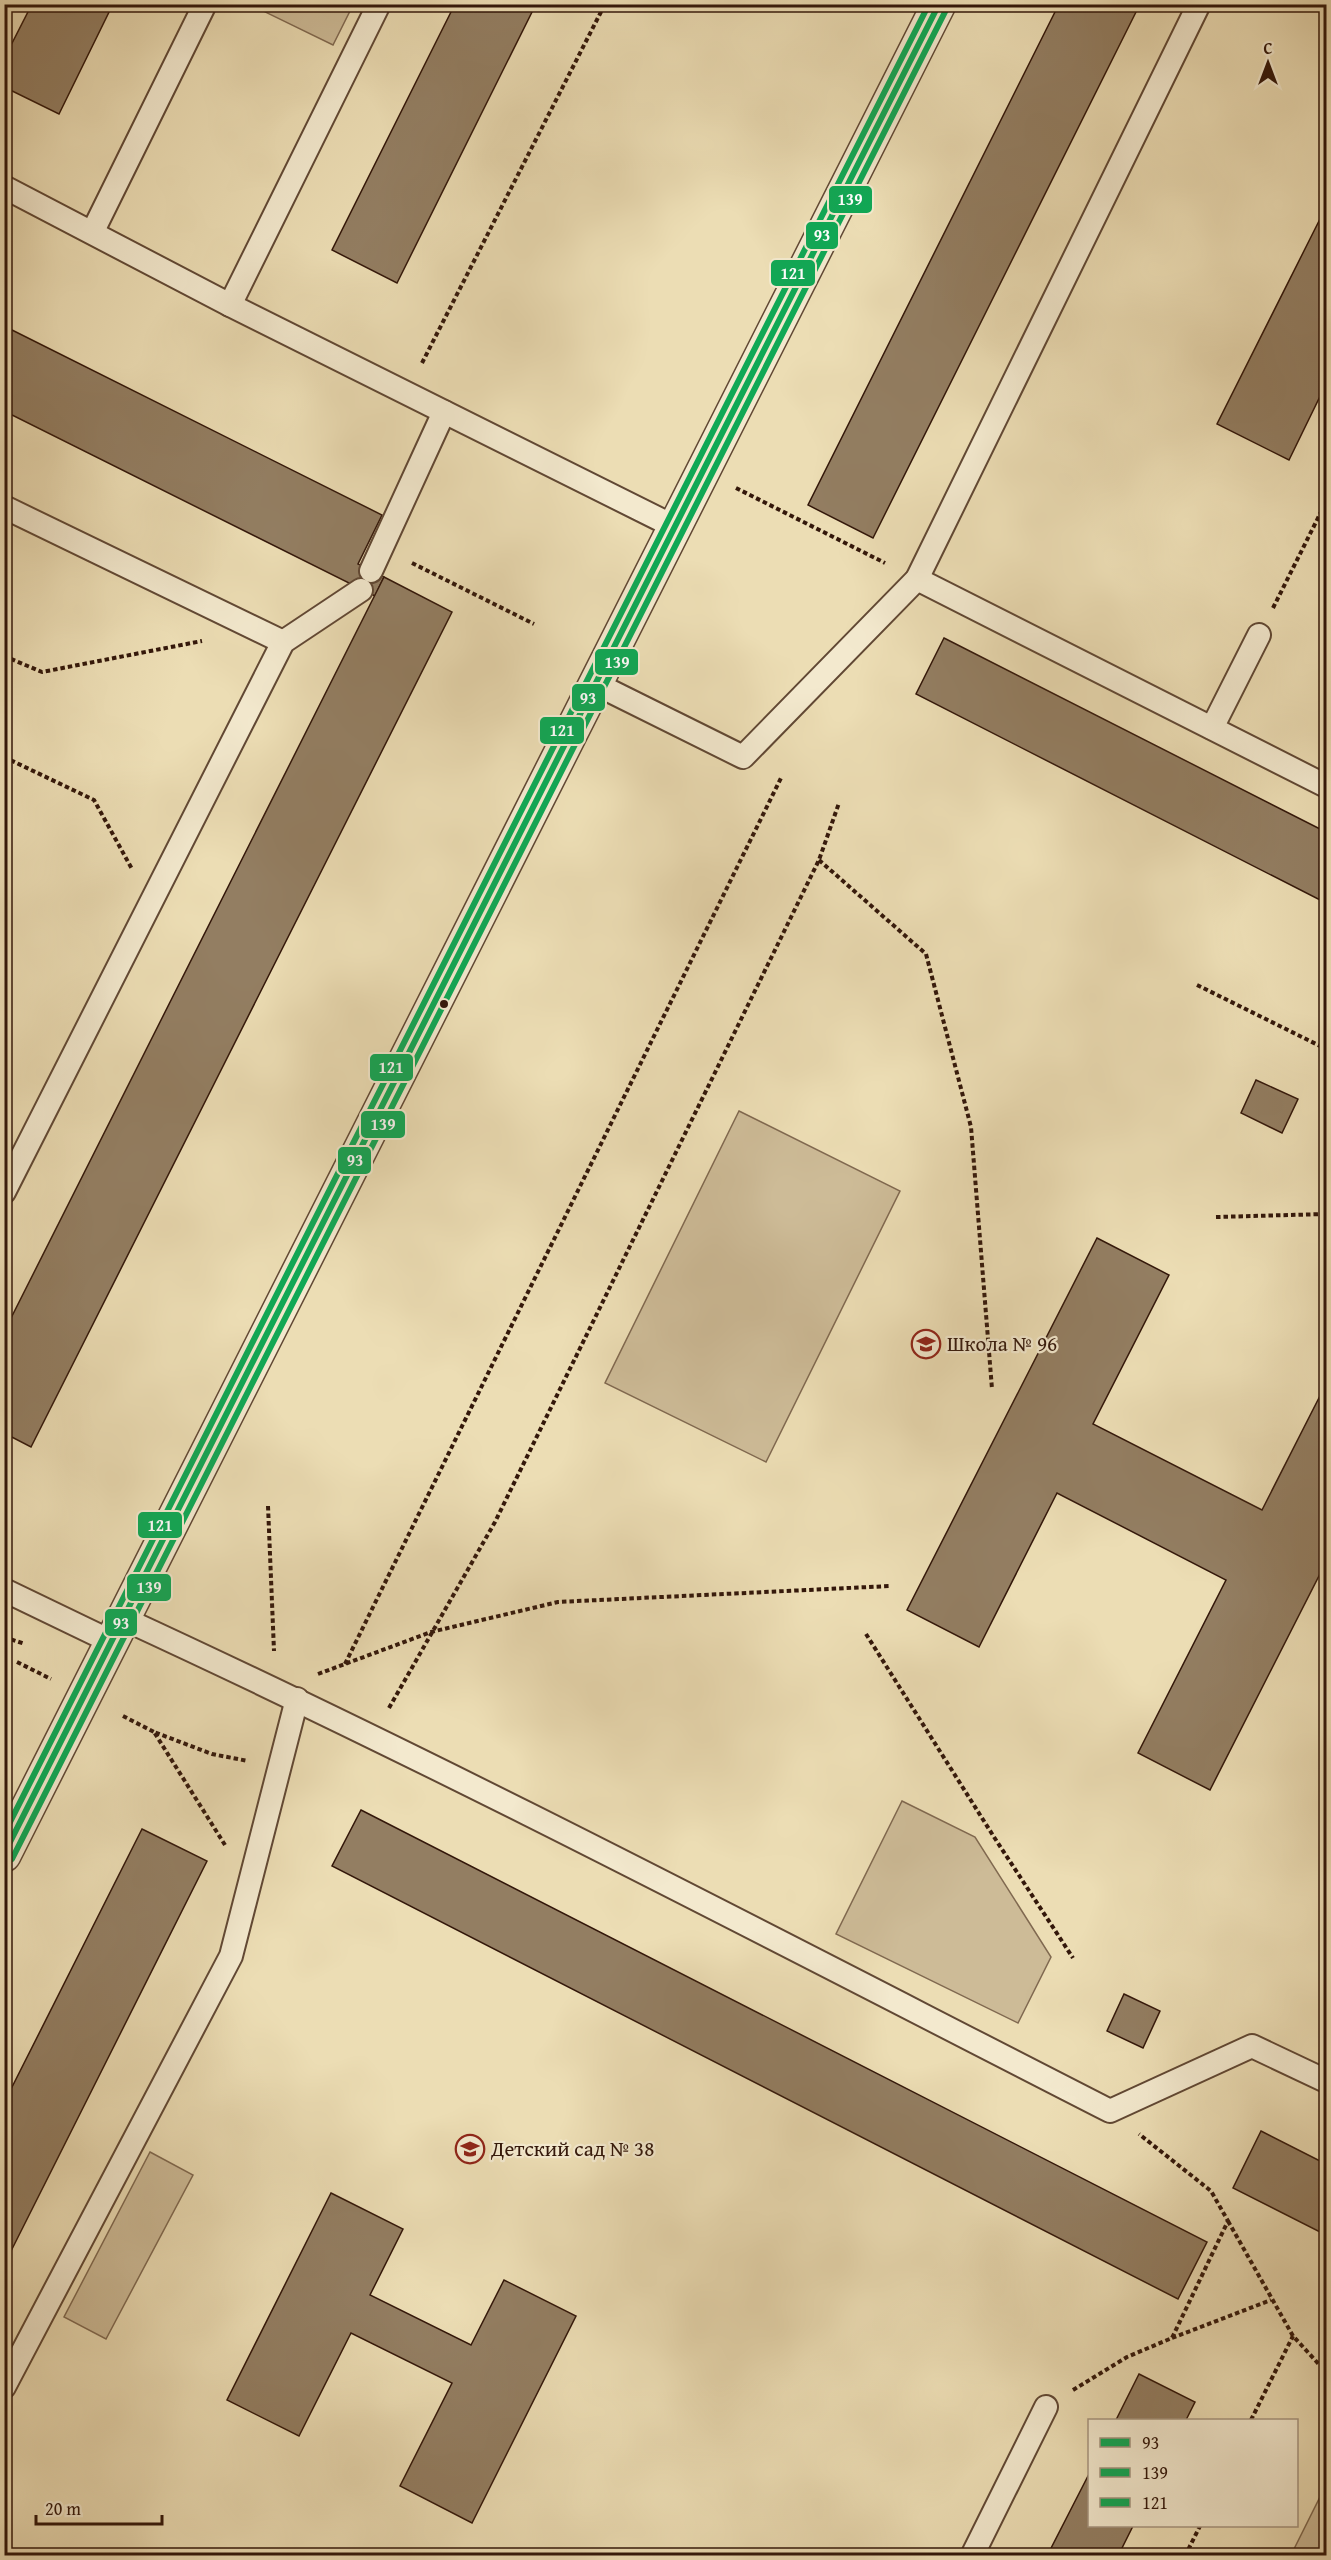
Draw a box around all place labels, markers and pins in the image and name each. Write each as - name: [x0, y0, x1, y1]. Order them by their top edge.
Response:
- unlabelled marker: [438, 998, 450, 1010]
- school or university icon: Школа № 96: [910, 1328, 942, 1360]
- place label: Школа № 96: [947, 1328, 1057, 1359]
- school or university icon: Детский сад № 38: [454, 2133, 486, 2165]
- place label: Детский сад № 38: [490, 2133, 654, 2164]

